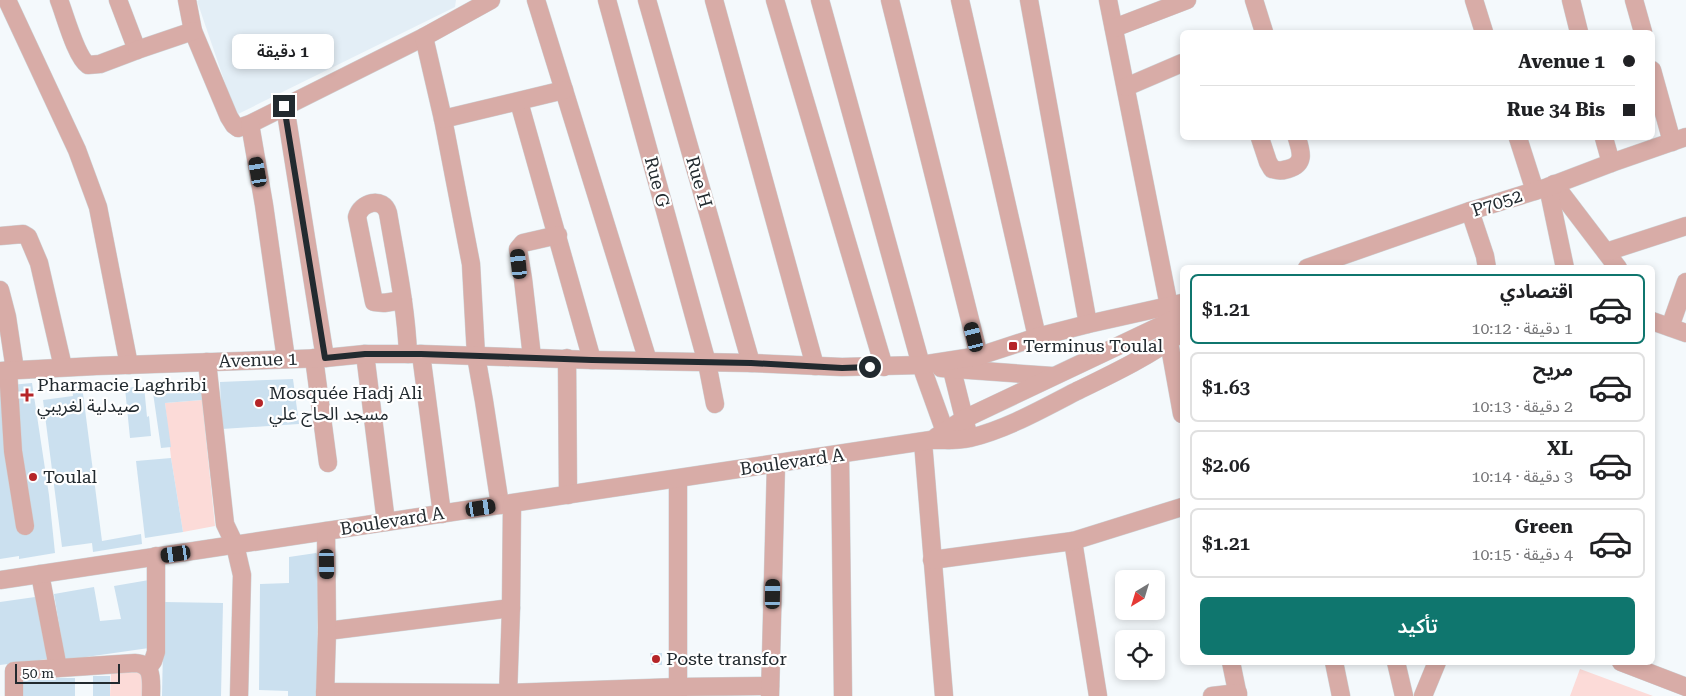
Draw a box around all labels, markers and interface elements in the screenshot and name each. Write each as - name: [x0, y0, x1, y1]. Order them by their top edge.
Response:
- callout: 1 دقيقة: [233, 34, 335, 68]
- text: 1 دقيقة: [257, 42, 309, 61]
- text: Avenue 1: [1518, 50, 1605, 73]
- route end: [273, 95, 295, 117]
- text: Rue 34 Bis: [1507, 98, 1605, 121]
- street label: Rue G: [641, 154, 674, 210]
- street label: Rue H: [682, 154, 717, 210]
- car: [248, 156, 267, 188]
- street label: P7052: [1469, 185, 1525, 221]
- car: [509, 248, 528, 280]
- text: اقتصادي: [1500, 280, 1573, 303]
- icon: car: [1588, 287, 1633, 332]
- text: $1.21: [1202, 298, 1250, 321]
- text: 1 دقيقة · 10:12: [1471, 319, 1573, 338]
- car: [963, 321, 984, 353]
- place label: Terminus Toulal: [1023, 335, 1164, 356]
- marker: Terminus Toulal: [1007, 340, 1019, 352]
- street label: Avenue 1: [218, 348, 298, 371]
- route start: [859, 356, 881, 378]
- text: مريح: [1533, 358, 1573, 381]
- icon: car: [1588, 365, 1633, 410]
- place label: Pharmacie Laghribi صيدلية لغريبي: [37, 374, 207, 419]
- text: $1.63: [1202, 376, 1250, 399]
- place label: Mosquée Hadj Ali مسجد الحاج علي: [269, 382, 423, 427]
- marker: Pharmacie Laghribi صيدلية لغريبي: [21, 389, 33, 401]
- marker: Mosquée Hadj Ali مسجد الحاج علي: [253, 397, 265, 409]
- text: 2 دقيقة · 10:13: [1471, 397, 1573, 416]
- text: XL: [1547, 437, 1573, 460]
- icon: car: [1588, 443, 1633, 488]
- street label: Boulevard A: [738, 444, 846, 479]
- text: $2.06: [1202, 454, 1250, 477]
- place label: Toulal: [43, 466, 97, 487]
- text: 3 دقيقة · 10:14: [1471, 467, 1573, 486]
- marker: Toulal: [27, 471, 39, 483]
- car: [465, 498, 496, 518]
- street label: Boulevard A: [338, 502, 446, 539]
- text: Green: [1515, 515, 1573, 538]
- icon: car: [1588, 521, 1633, 566]
- text: $1.21: [1202, 532, 1250, 555]
- car: [160, 544, 191, 564]
- text: 4 دقيقة · 10:15: [1471, 545, 1573, 564]
- car: [319, 549, 334, 579]
- north arrow: [1115, 570, 1165, 620]
- map controls: [1115, 570, 1165, 680]
- car: [765, 579, 780, 609]
- button: تأكيد: [1200, 597, 1635, 655]
- button: locate: [1115, 630, 1165, 680]
- place label: Poste transfor: [666, 648, 787, 669]
- marker: Poste transfor: [650, 653, 662, 665]
- scale bar: [15, 661, 120, 684]
- text: 50 m: [22, 665, 54, 681]

